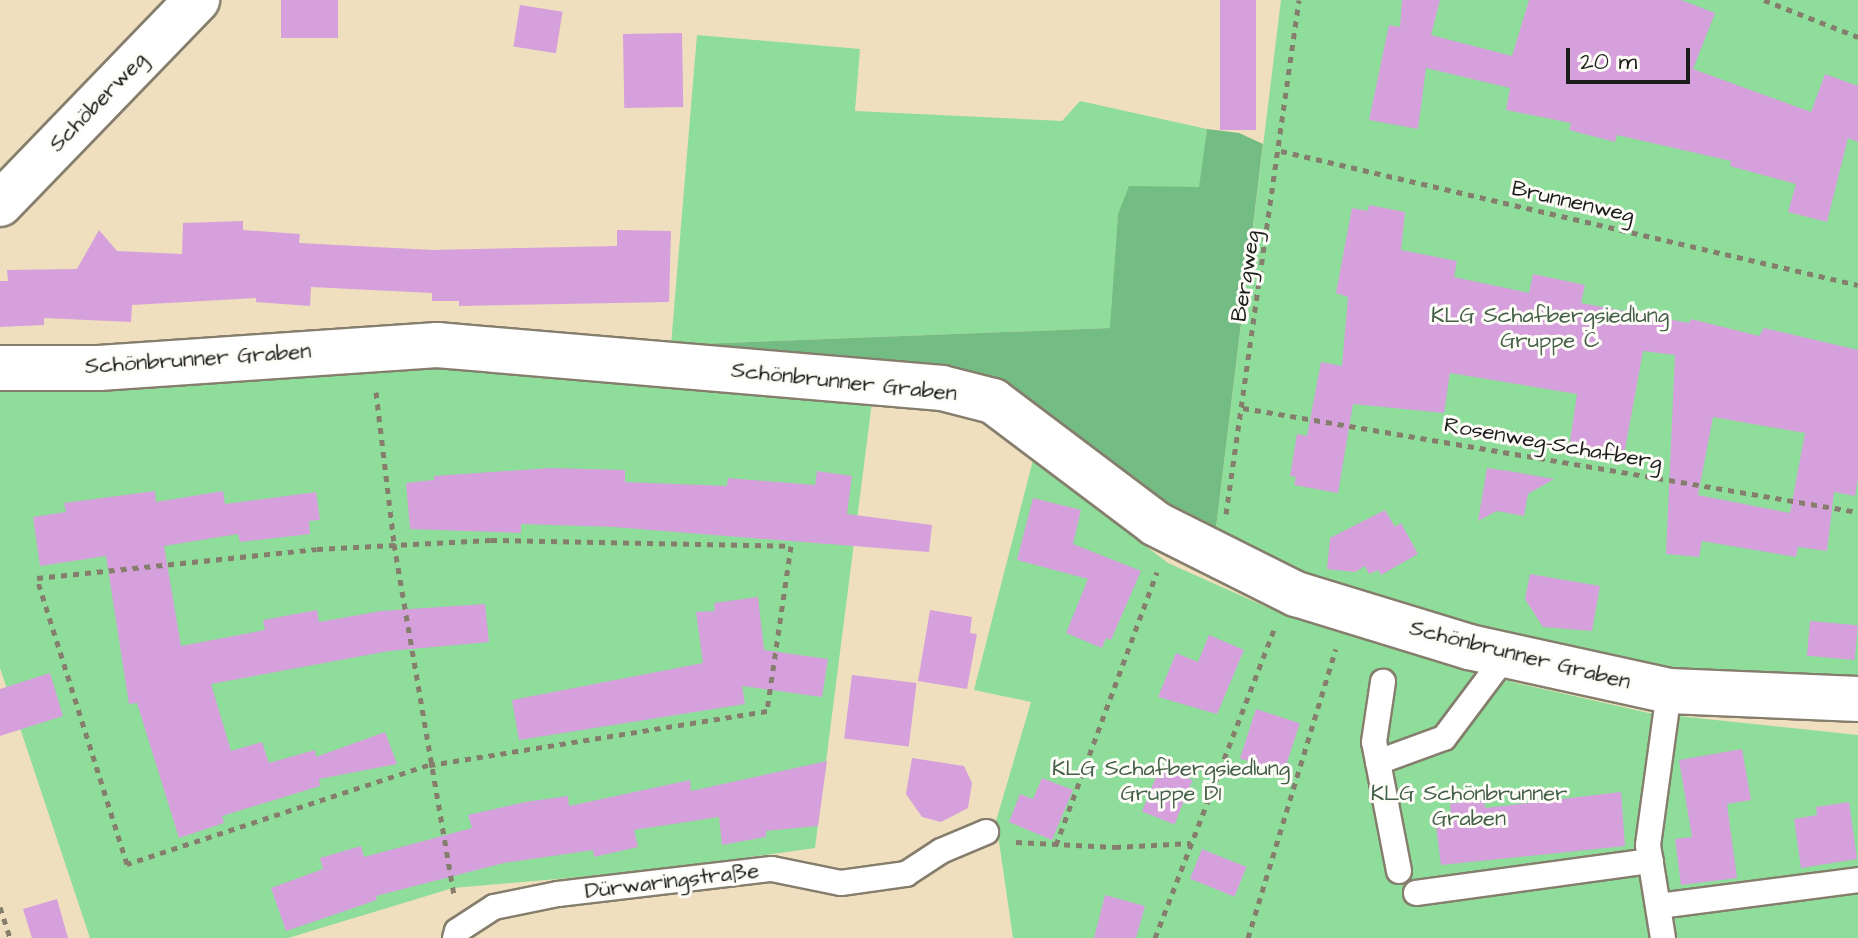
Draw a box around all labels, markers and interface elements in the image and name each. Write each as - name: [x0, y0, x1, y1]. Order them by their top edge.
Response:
- scale bar: [1570, 32, 1694, 82]
- text: 20 m: [1580, 45, 1637, 79]
- street label: Schöberweg: [44, 47, 152, 157]
- street label: Brunnenweg: [1509, 175, 1637, 229]
- street label: Bergweg: [1226, 228, 1266, 324]
- park label: KLG Schafbergsiedlung Gruppe C: [1431, 302, 1669, 354]
- street label: Schönbrunner Graben: [84, 338, 312, 380]
- street label: Schönbrunner Graben: [730, 357, 958, 407]
- street label: Rosenweg-Schafberg: [1442, 412, 1664, 476]
- street label: Schönbrunner Graben: [1407, 615, 1633, 695]
- park label: KLG Schafbergsiedlung Gruppe D1: [1052, 755, 1290, 806]
- park label: KLG Schönbrunner Graben: [1371, 780, 1567, 832]
- street label: Dürwaringstraße: [583, 857, 761, 905]

